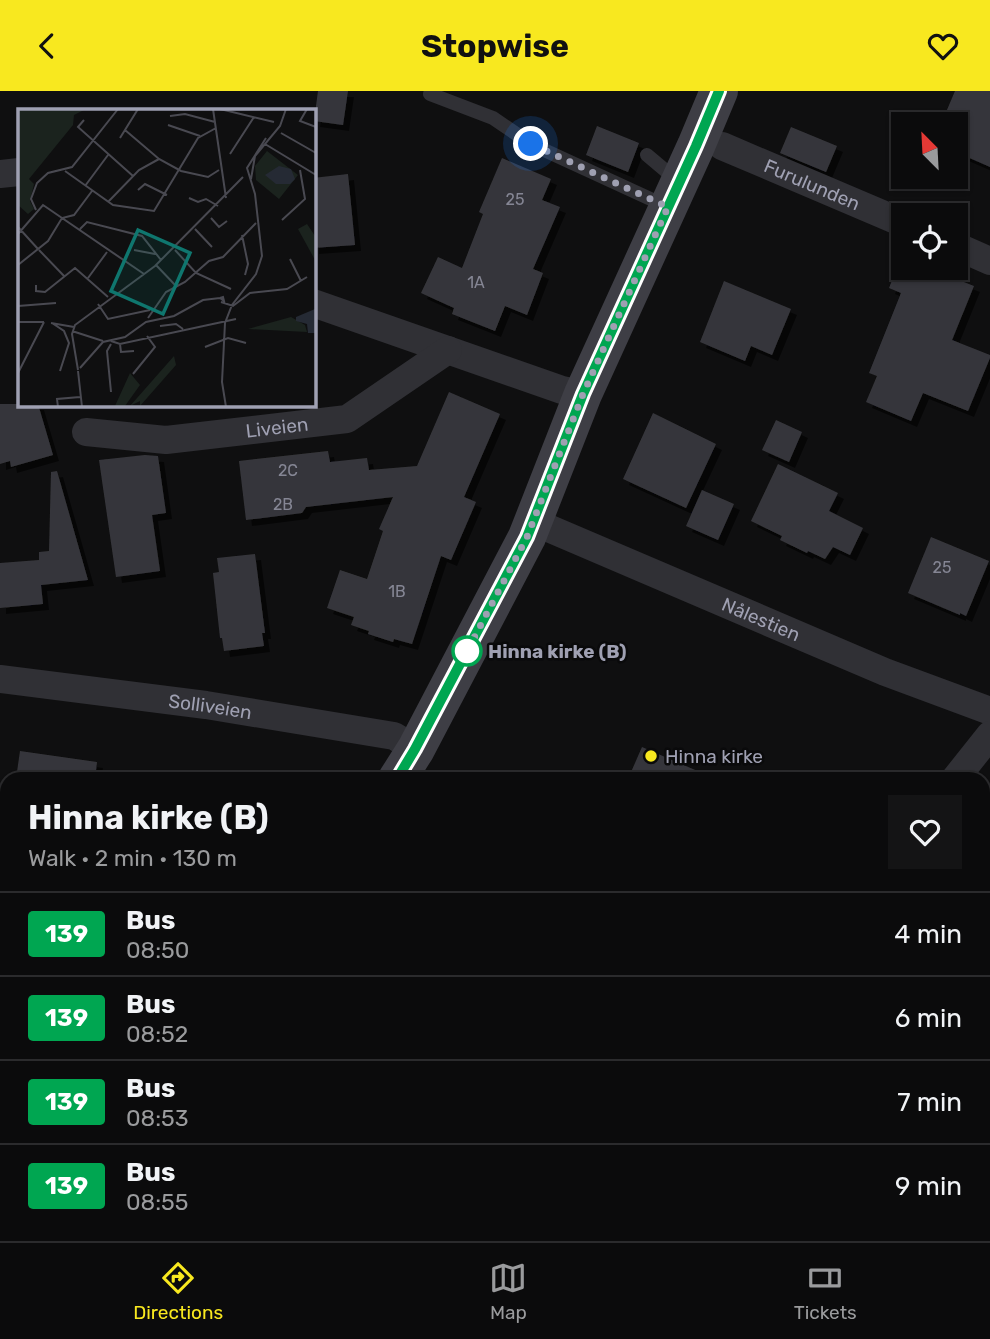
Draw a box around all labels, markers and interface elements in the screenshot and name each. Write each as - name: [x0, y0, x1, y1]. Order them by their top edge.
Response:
- icon: back: [28, 27, 66, 65]
- text: Stopwise: [421, 27, 569, 65]
- icon: heart: [924, 27, 962, 65]
- inset map: [18, 109, 315, 406]
- north arrow: [891, 112, 968, 189]
- map controls: [891, 112, 968, 280]
- your location: [513, 126, 548, 161]
- street label: Furulunden: [761, 154, 864, 215]
- house number: 25: [506, 190, 524, 209]
- button: locate: [891, 203, 968, 280]
- house number: 1A: [467, 273, 485, 292]
- street label: Liveien: [244, 412, 309, 442]
- house number: 2C: [278, 461, 298, 480]
- house number: 2B: [273, 495, 293, 514]
- house number: 25: [933, 558, 951, 577]
- house number: 1B: [388, 582, 406, 601]
- street label: Nålestien: [719, 592, 804, 646]
- marker: Hinna kirke (B): [452, 636, 482, 666]
- place label: Hinna kirke (B): [488, 640, 627, 663]
- street label: Solliveien: [167, 689, 254, 724]
- place label: Hinna kirke: [665, 745, 763, 768]
- marker: Hinna kirke: [643, 748, 659, 764]
- button: heart: [888, 795, 962, 869]
- text: Hinna kirke (B): [28, 798, 269, 837]
- text: Walk · 2 min · 130 m: [28, 844, 237, 872]
- text: Bus: [126, 905, 175, 936]
- text: 4 min: [894, 919, 962, 950]
- text: 139: [45, 920, 88, 948]
- text: 08:50: [126, 936, 189, 964]
- text: Bus: [126, 989, 175, 1020]
- text: 6 min: [895, 1003, 962, 1034]
- text: 139: [45, 1004, 88, 1032]
- text: 08:52: [126, 1020, 188, 1048]
- text: Bus: [126, 1073, 175, 1104]
- text: 7 min: [897, 1087, 962, 1118]
- text: 139: [45, 1088, 88, 1116]
- text: 08:53: [126, 1104, 189, 1132]
- text: Bus: [126, 1157, 175, 1188]
- text: 9 min: [895, 1171, 962, 1202]
- text: 139: [45, 1172, 88, 1200]
- text: 08:55: [126, 1188, 188, 1216]
- tab: Directions: [133, 1259, 223, 1324]
- tab: Map: [489, 1259, 527, 1324]
- tab: Tickets: [794, 1259, 857, 1324]

